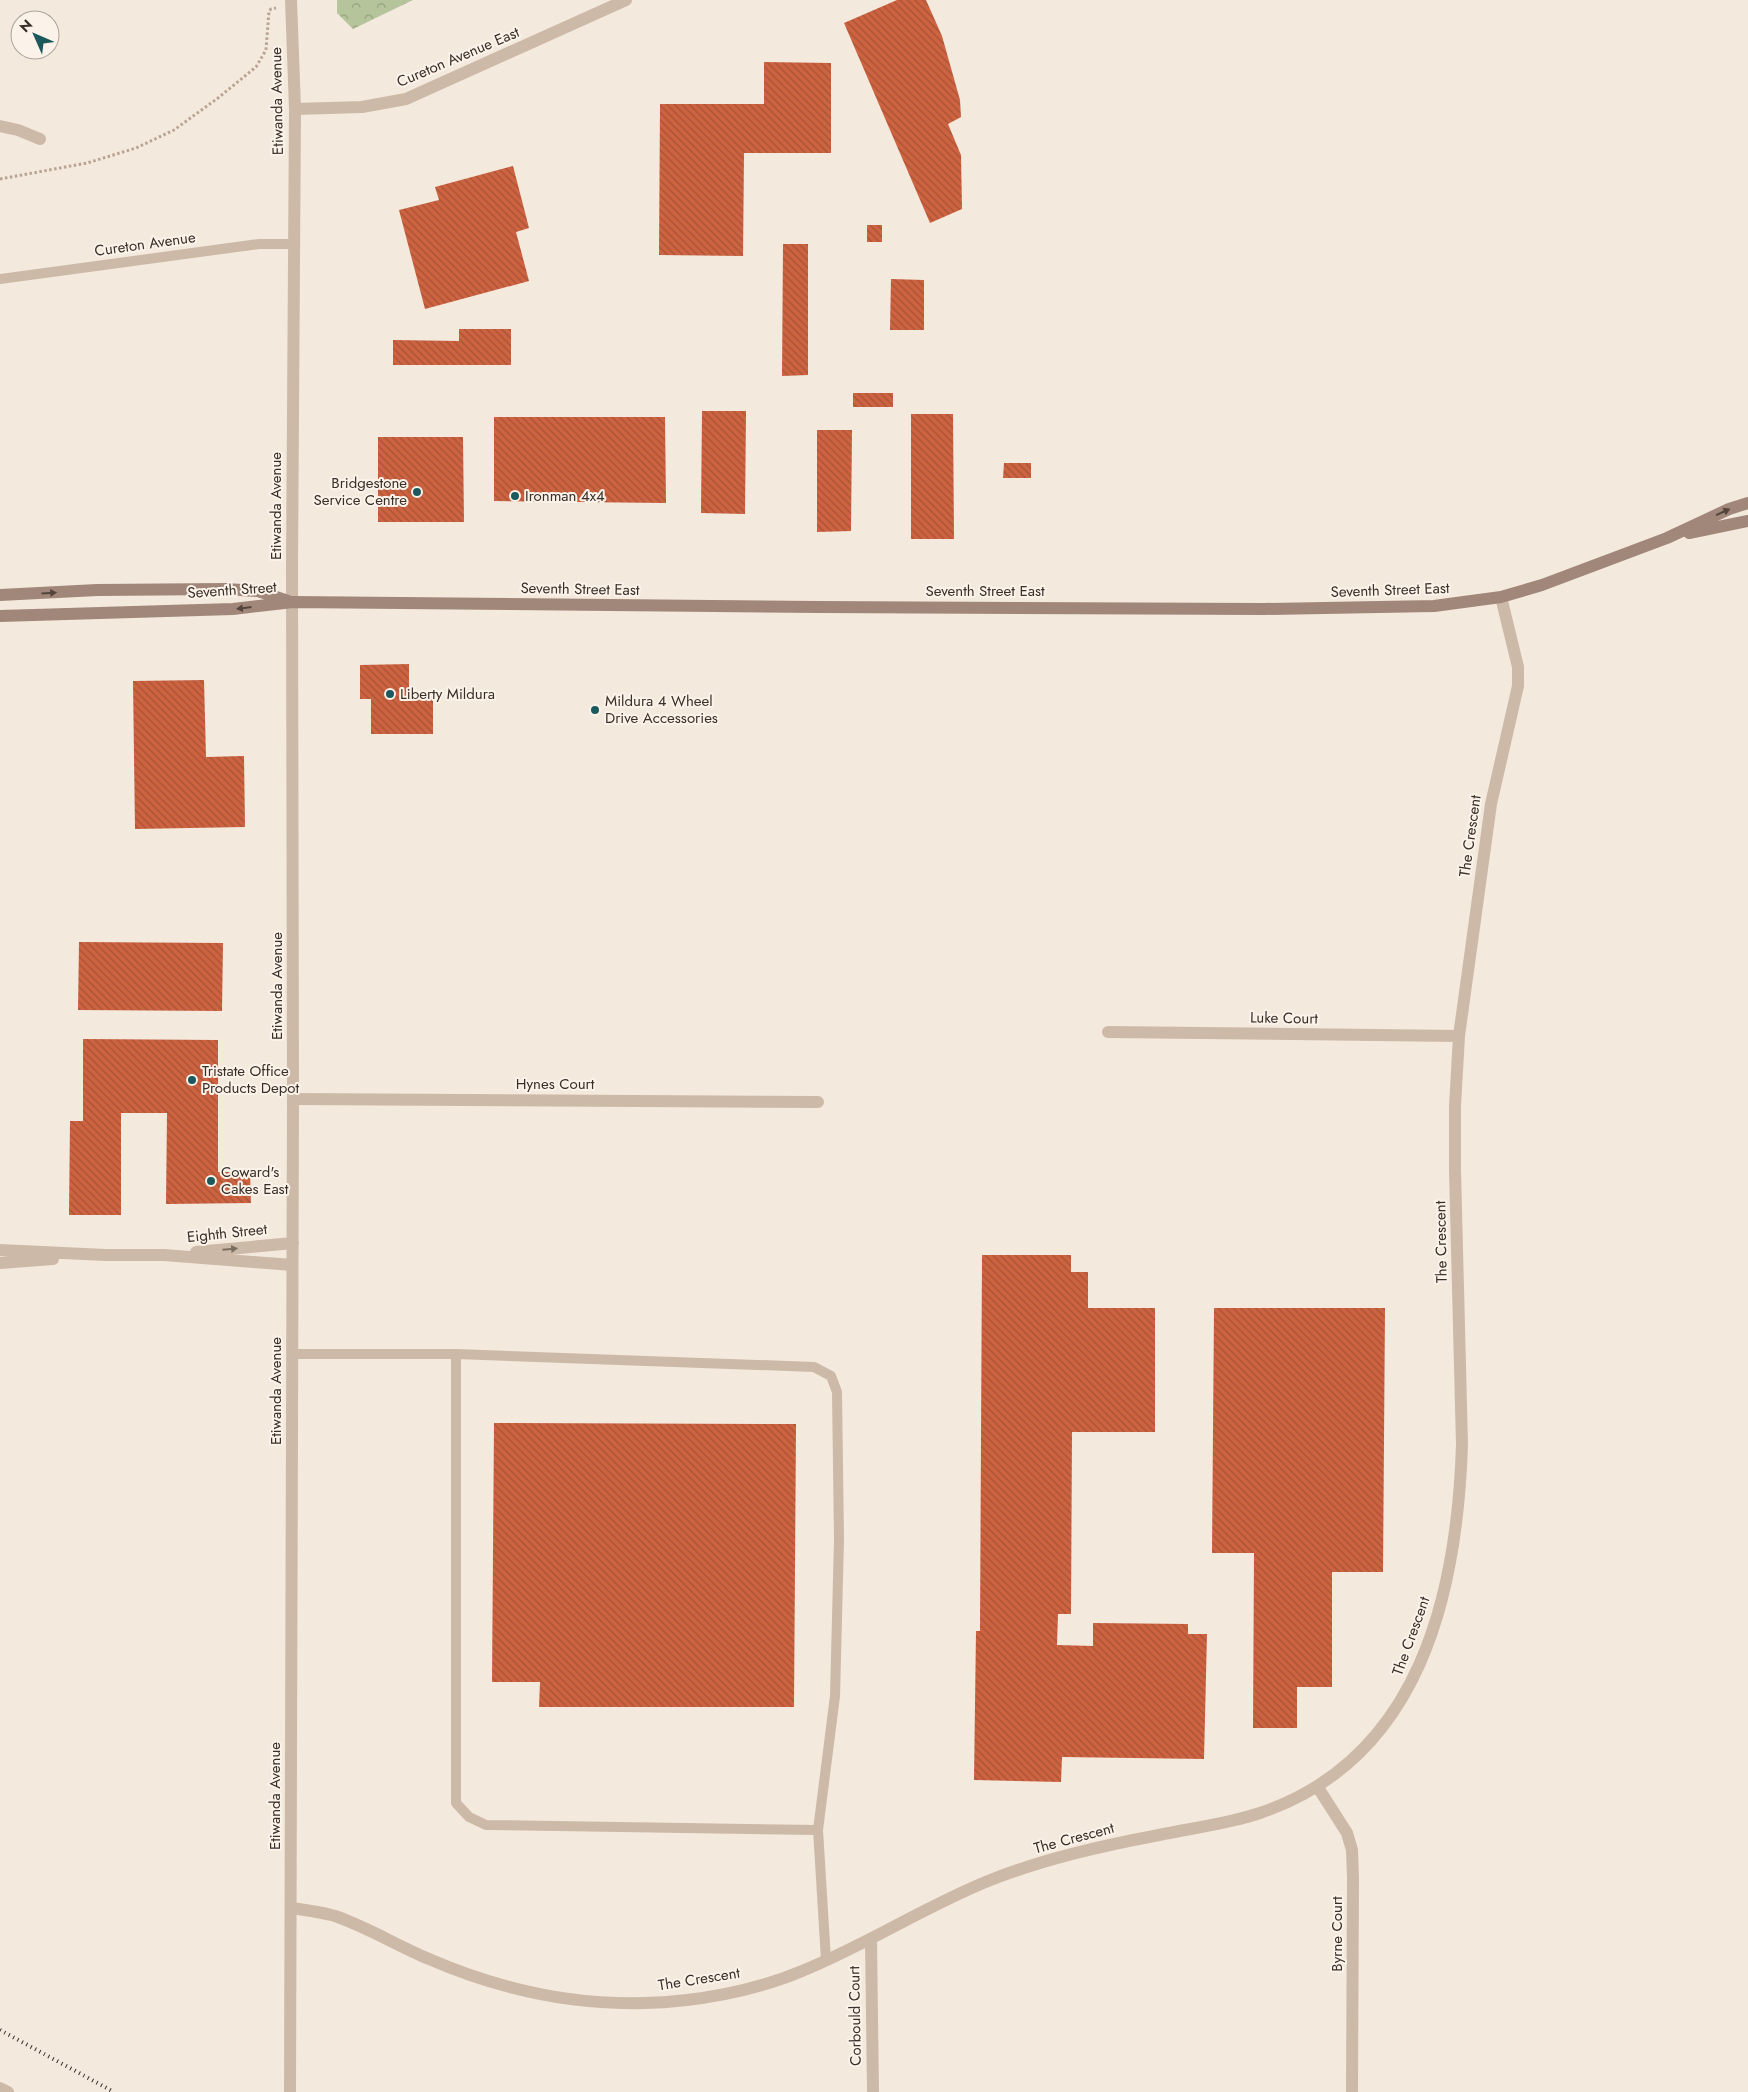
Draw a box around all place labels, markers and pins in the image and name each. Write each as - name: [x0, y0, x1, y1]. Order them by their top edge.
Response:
- place label: Bridgestone Service Centre: [313, 472, 407, 511]
- place label: Ironman 4x4: [525, 485, 605, 507]
- marker: Bridgestone Service Centre: [411, 486, 423, 498]
- marker: Ironman 4x4: [509, 490, 521, 502]
- place label: Liberty Mildura: [400, 683, 495, 705]
- marker: Liberty Mildura: [384, 688, 396, 700]
- place label: Mildura 4 Wheel Drive Accessories: [605, 690, 718, 729]
- marker: Mildura 4 Wheel Drive Accessories: [589, 704, 601, 716]
- place label: Tristate Office Products Depot: [202, 1060, 299, 1099]
- marker: Tristate Office Products Depot: [186, 1074, 198, 1086]
- place label: Coward's Cakes East: [221, 1161, 289, 1200]
- marker: Coward's Cakes East: [205, 1175, 217, 1187]

